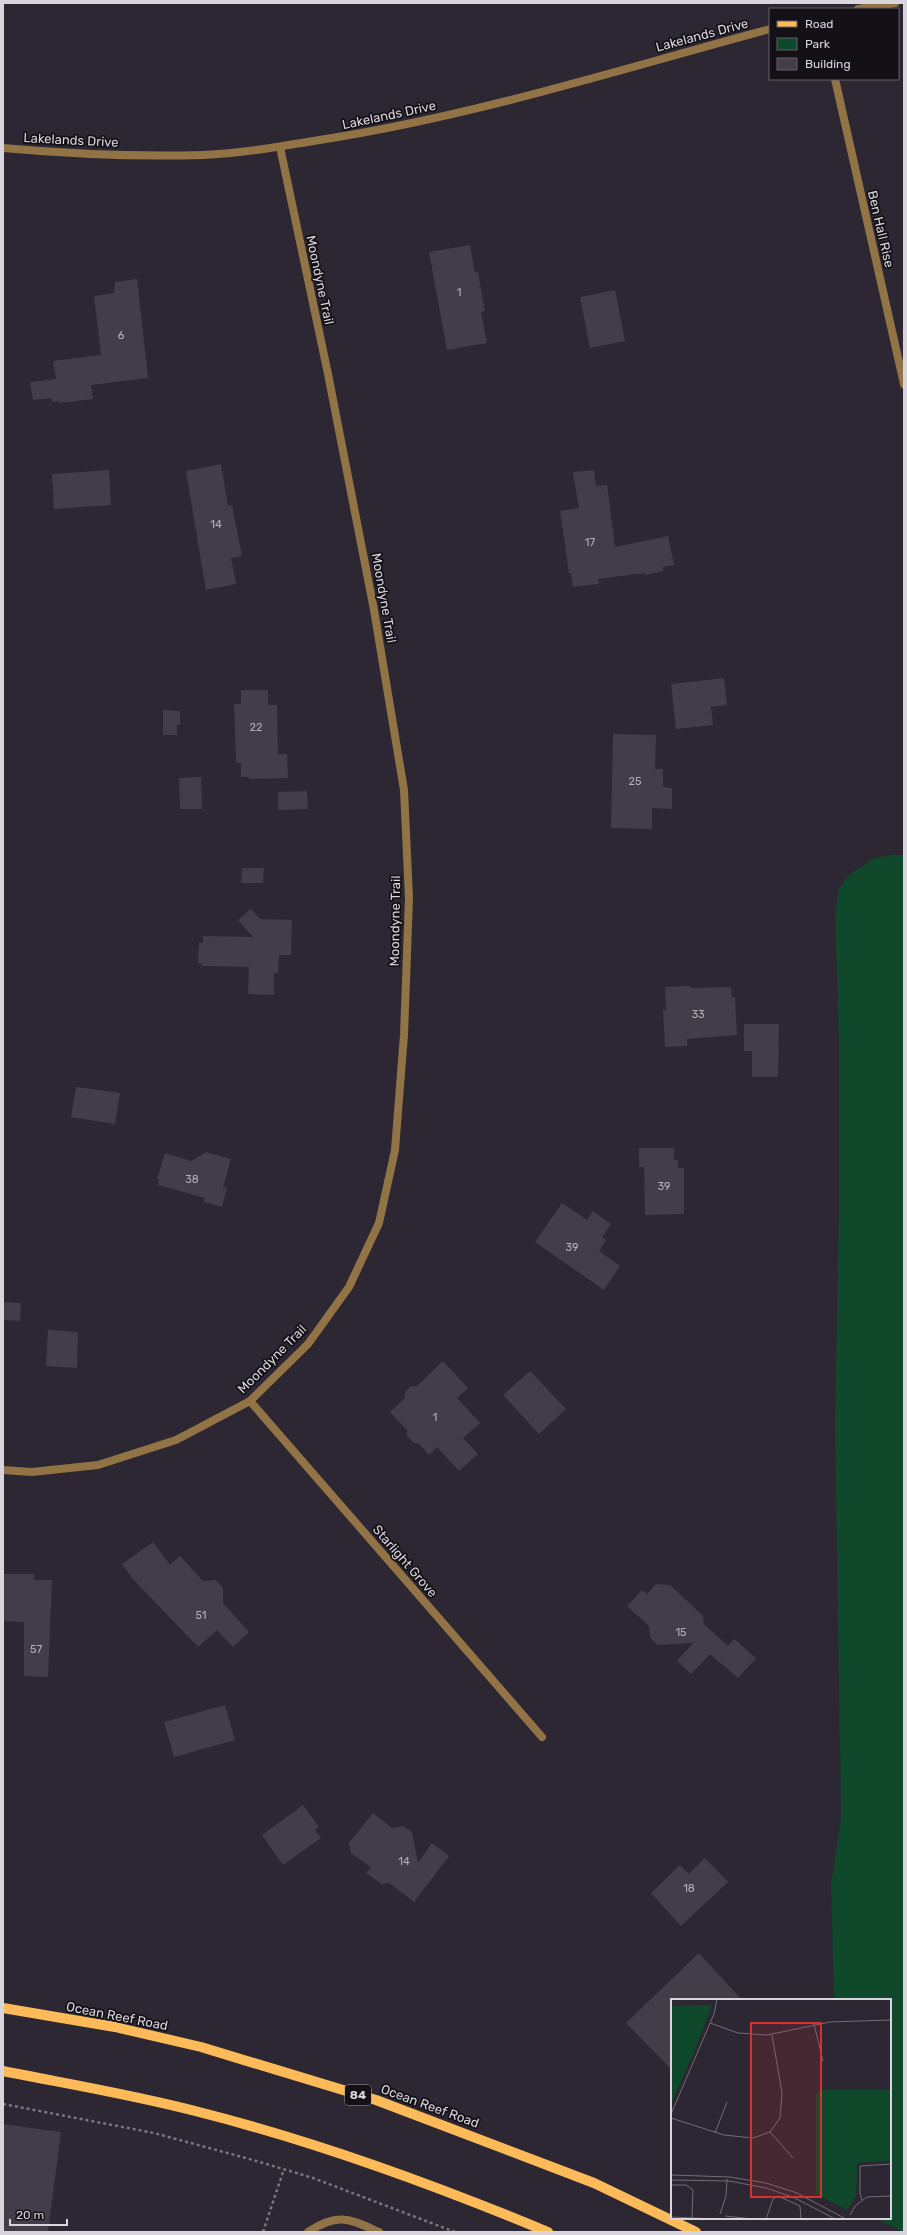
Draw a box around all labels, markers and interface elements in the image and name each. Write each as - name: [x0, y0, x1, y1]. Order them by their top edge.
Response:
- legend: [769, 8, 899, 80]
- street label: Lakelands Drive: [654, 15, 750, 55]
- text: Road: [805, 17, 833, 31]
- text: Park: [805, 37, 831, 51]
- text: Building: [805, 57, 851, 71]
- street label: Lakelands Drive: [341, 98, 437, 132]
- street label: Lakelands Drive: [23, 130, 119, 150]
- street label: Ben Hall Rise: [865, 189, 897, 269]
- street label: Moondyne Trail: [303, 234, 337, 326]
- house number: 1: [457, 286, 461, 299]
- house number: 6: [118, 329, 125, 342]
- house number: 14: [210, 518, 222, 531]
- house number: 17: [585, 536, 596, 549]
- street label: Moondyne Trail: [369, 552, 399, 644]
- house number: 22: [250, 721, 262, 734]
- house number: 25: [629, 775, 642, 788]
- street label: Moondyne Trail: [387, 875, 403, 967]
- house number: 33: [691, 1008, 705, 1021]
- house number: 38: [185, 1173, 199, 1186]
- house number: 39: [657, 1180, 671, 1193]
- house number: 39: [565, 1241, 579, 1254]
- street label: Moondyne Trail: [235, 1322, 309, 1396]
- house number: 1: [433, 1411, 437, 1424]
- street label: Starlight Grove: [369, 1522, 440, 1601]
- house number: 51: [195, 1609, 207, 1622]
- house number: 15: [675, 1626, 687, 1639]
- house number: 57: [30, 1643, 42, 1656]
- house number: 14: [398, 1855, 410, 1868]
- house number: 18: [683, 1882, 695, 1895]
- street label: Ocean Reef Road: [65, 1999, 169, 2033]
- inset map: [671, 1999, 891, 2219]
- street label: Ocean Reef Road: [379, 2081, 481, 2131]
- road number: 84: [345, 2085, 371, 2105]
- scale bar: [10, 2201, 67, 2227]
- text: 20 m: [16, 2208, 44, 2222]

